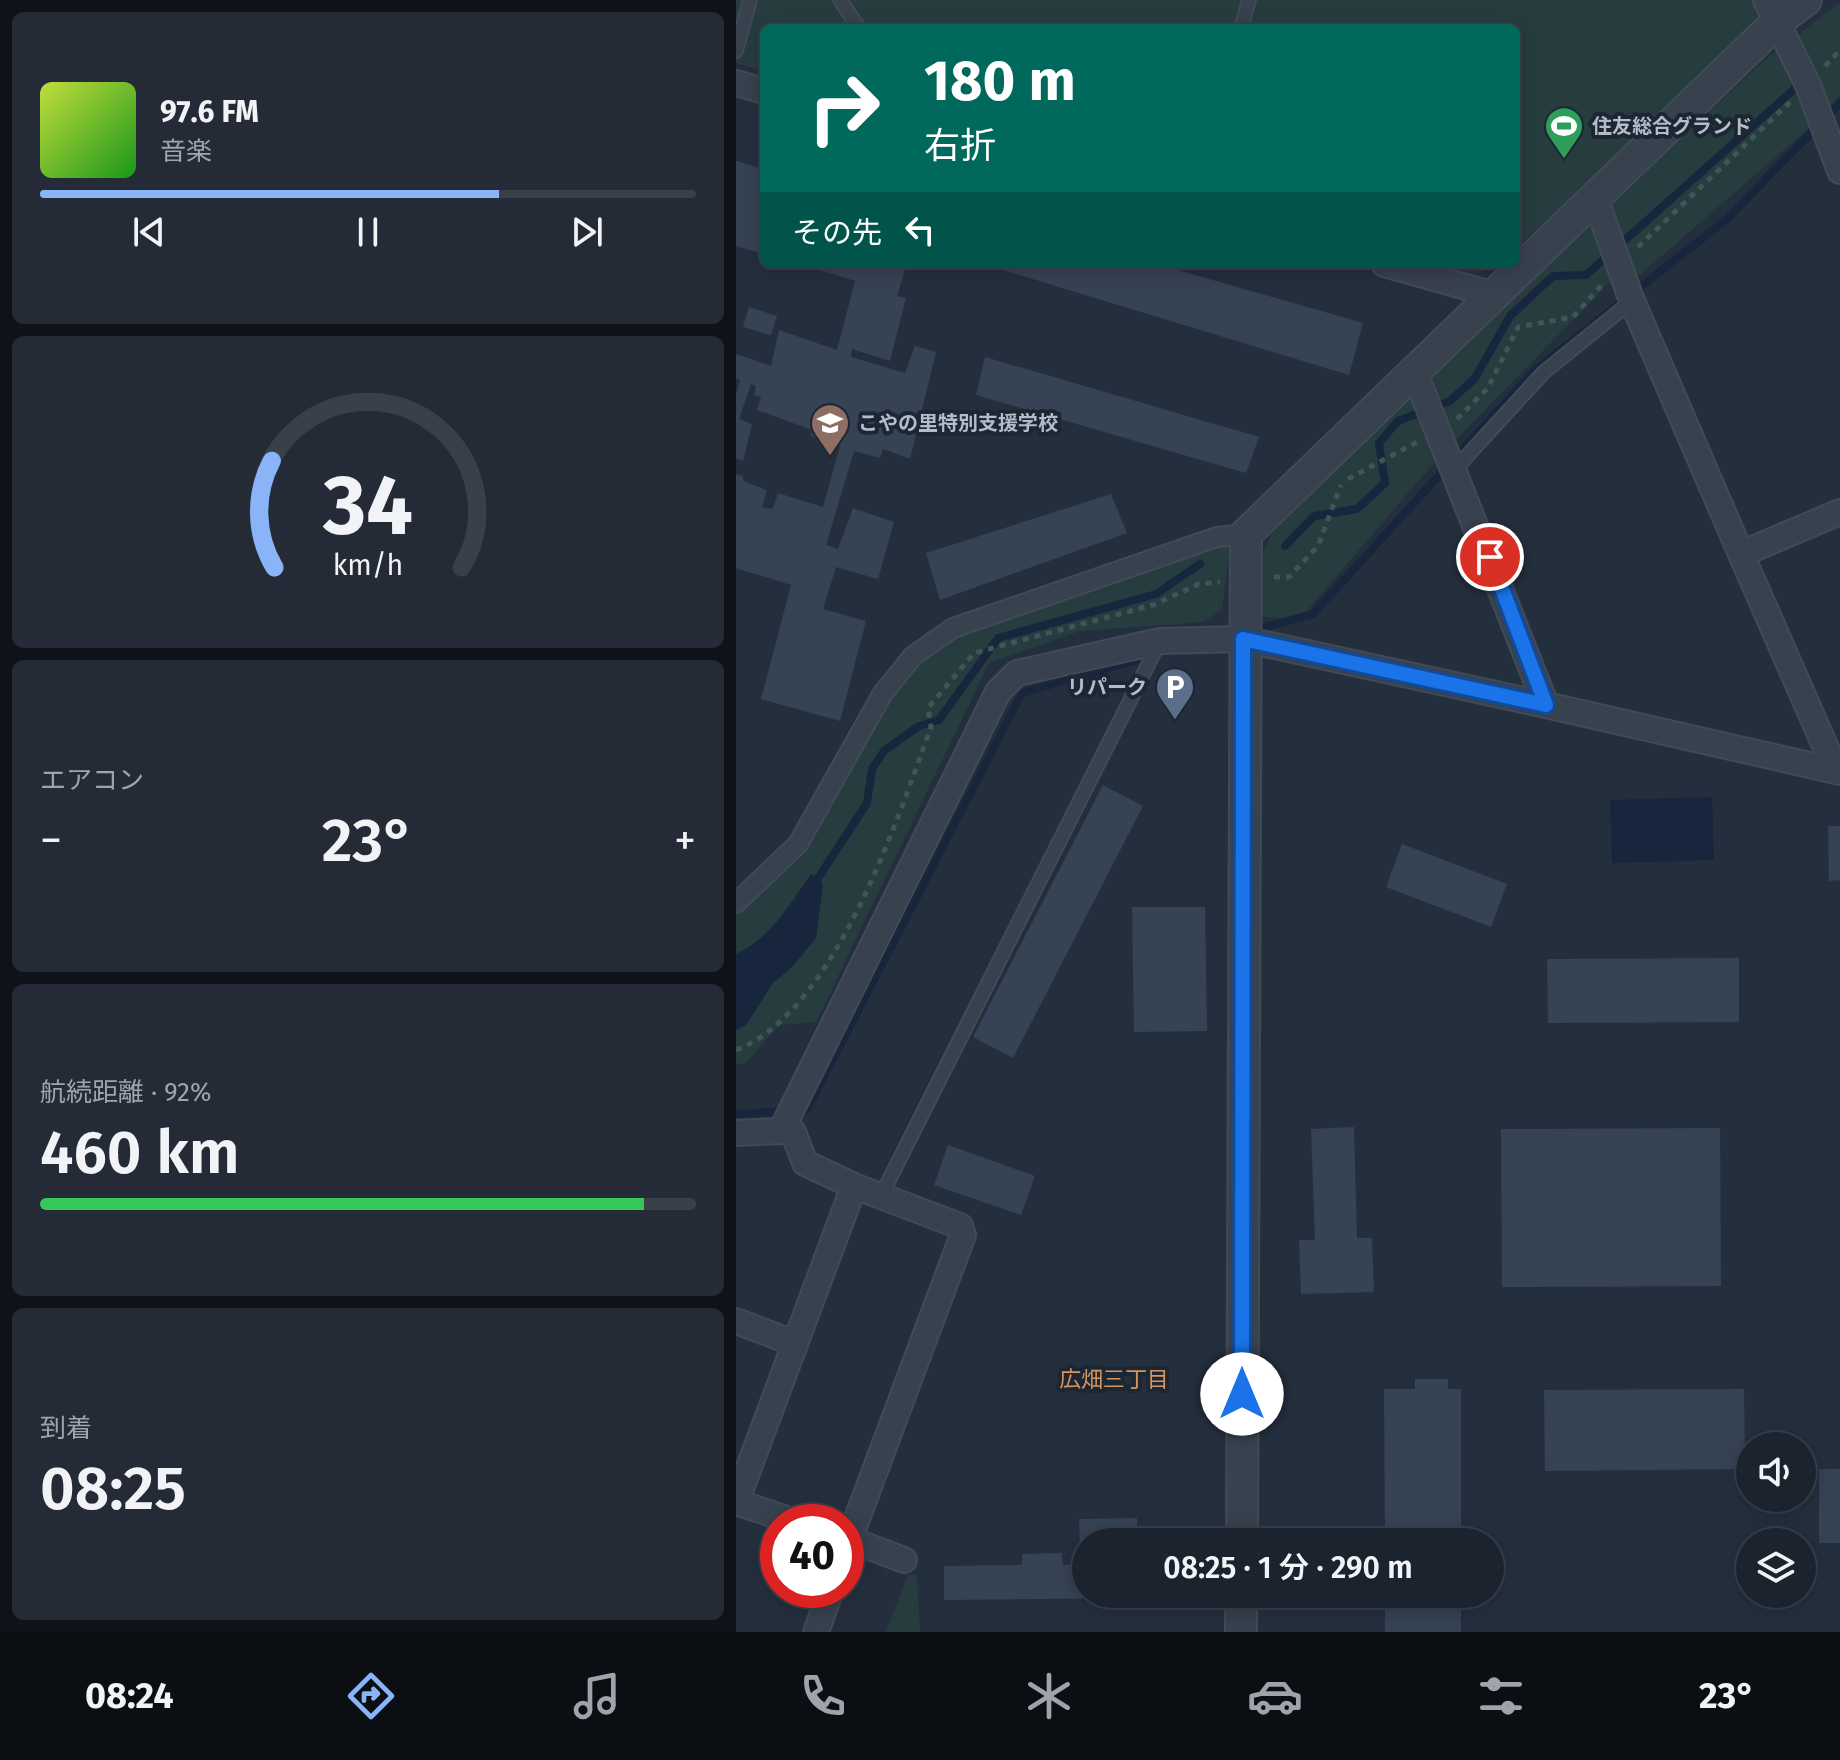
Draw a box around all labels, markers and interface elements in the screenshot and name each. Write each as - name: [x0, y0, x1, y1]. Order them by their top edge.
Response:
- text: 180 m: [924, 48, 1076, 115]
- icon: right: [792, 56, 896, 160]
- text: 97.6 FM: [160, 94, 259, 130]
- sports icon: 住友総合グランド: [1543, 105, 1585, 160]
- place label: 住友総合グランド: [1592, 114, 1752, 138]
- text: 右折: [924, 124, 996, 168]
- text: 音楽: [160, 136, 212, 167]
- icon: left: [898, 208, 942, 252]
- icon: previous: [127, 210, 171, 254]
- icon: pause: [346, 210, 390, 254]
- icon: next: [565, 210, 609, 254]
- text: その先: [792, 215, 882, 251]
- school or university icon: こやの里特別支援学校: [809, 402, 851, 457]
- place label: こやの里特別支援学校: [858, 411, 1058, 435]
- text: 34: [322, 456, 413, 556]
- pin: [1456, 523, 1524, 591]
- icon: arrive: [1468, 535, 1512, 579]
- text: km/h: [333, 548, 403, 583]
- parking icon: リパーク: [1154, 666, 1196, 721]
- place label: リパーク: [1067, 675, 1147, 699]
- text: エアコン: [40, 765, 144, 796]
- text: 23°: [322, 805, 414, 877]
- text: −: [40, 814, 62, 867]
- text: +: [674, 814, 696, 867]
- text: 航続距離 · 92%: [40, 1077, 211, 1108]
- text: 460 km: [40, 1117, 240, 1189]
- position arrow: [1200, 1352, 1284, 1436]
- district label: 広畑三丁目: [1059, 1366, 1169, 1393]
- text: 到着: [40, 1413, 92, 1444]
- map controls: [1736, 1432, 1816, 1608]
- button: sound: [1736, 1432, 1816, 1512]
- text: 08:25: [40, 1453, 186, 1525]
- speed limit sign: 40: [760, 1504, 864, 1608]
- button: layers: [1736, 1528, 1816, 1608]
- text: 08:25 · 1 分 · 290 m: [1163, 1550, 1413, 1586]
- icon: directions: [343, 1668, 399, 1724]
- icon: music: [569, 1668, 625, 1724]
- icon: phone: [795, 1668, 851, 1724]
- icon: climate: [1021, 1668, 1077, 1724]
- icon: car: [1247, 1668, 1303, 1724]
- icon: filters: [1473, 1668, 1529, 1724]
- text: 08:24: [85, 1674, 174, 1718]
- text: 23°: [1699, 1674, 1755, 1718]

